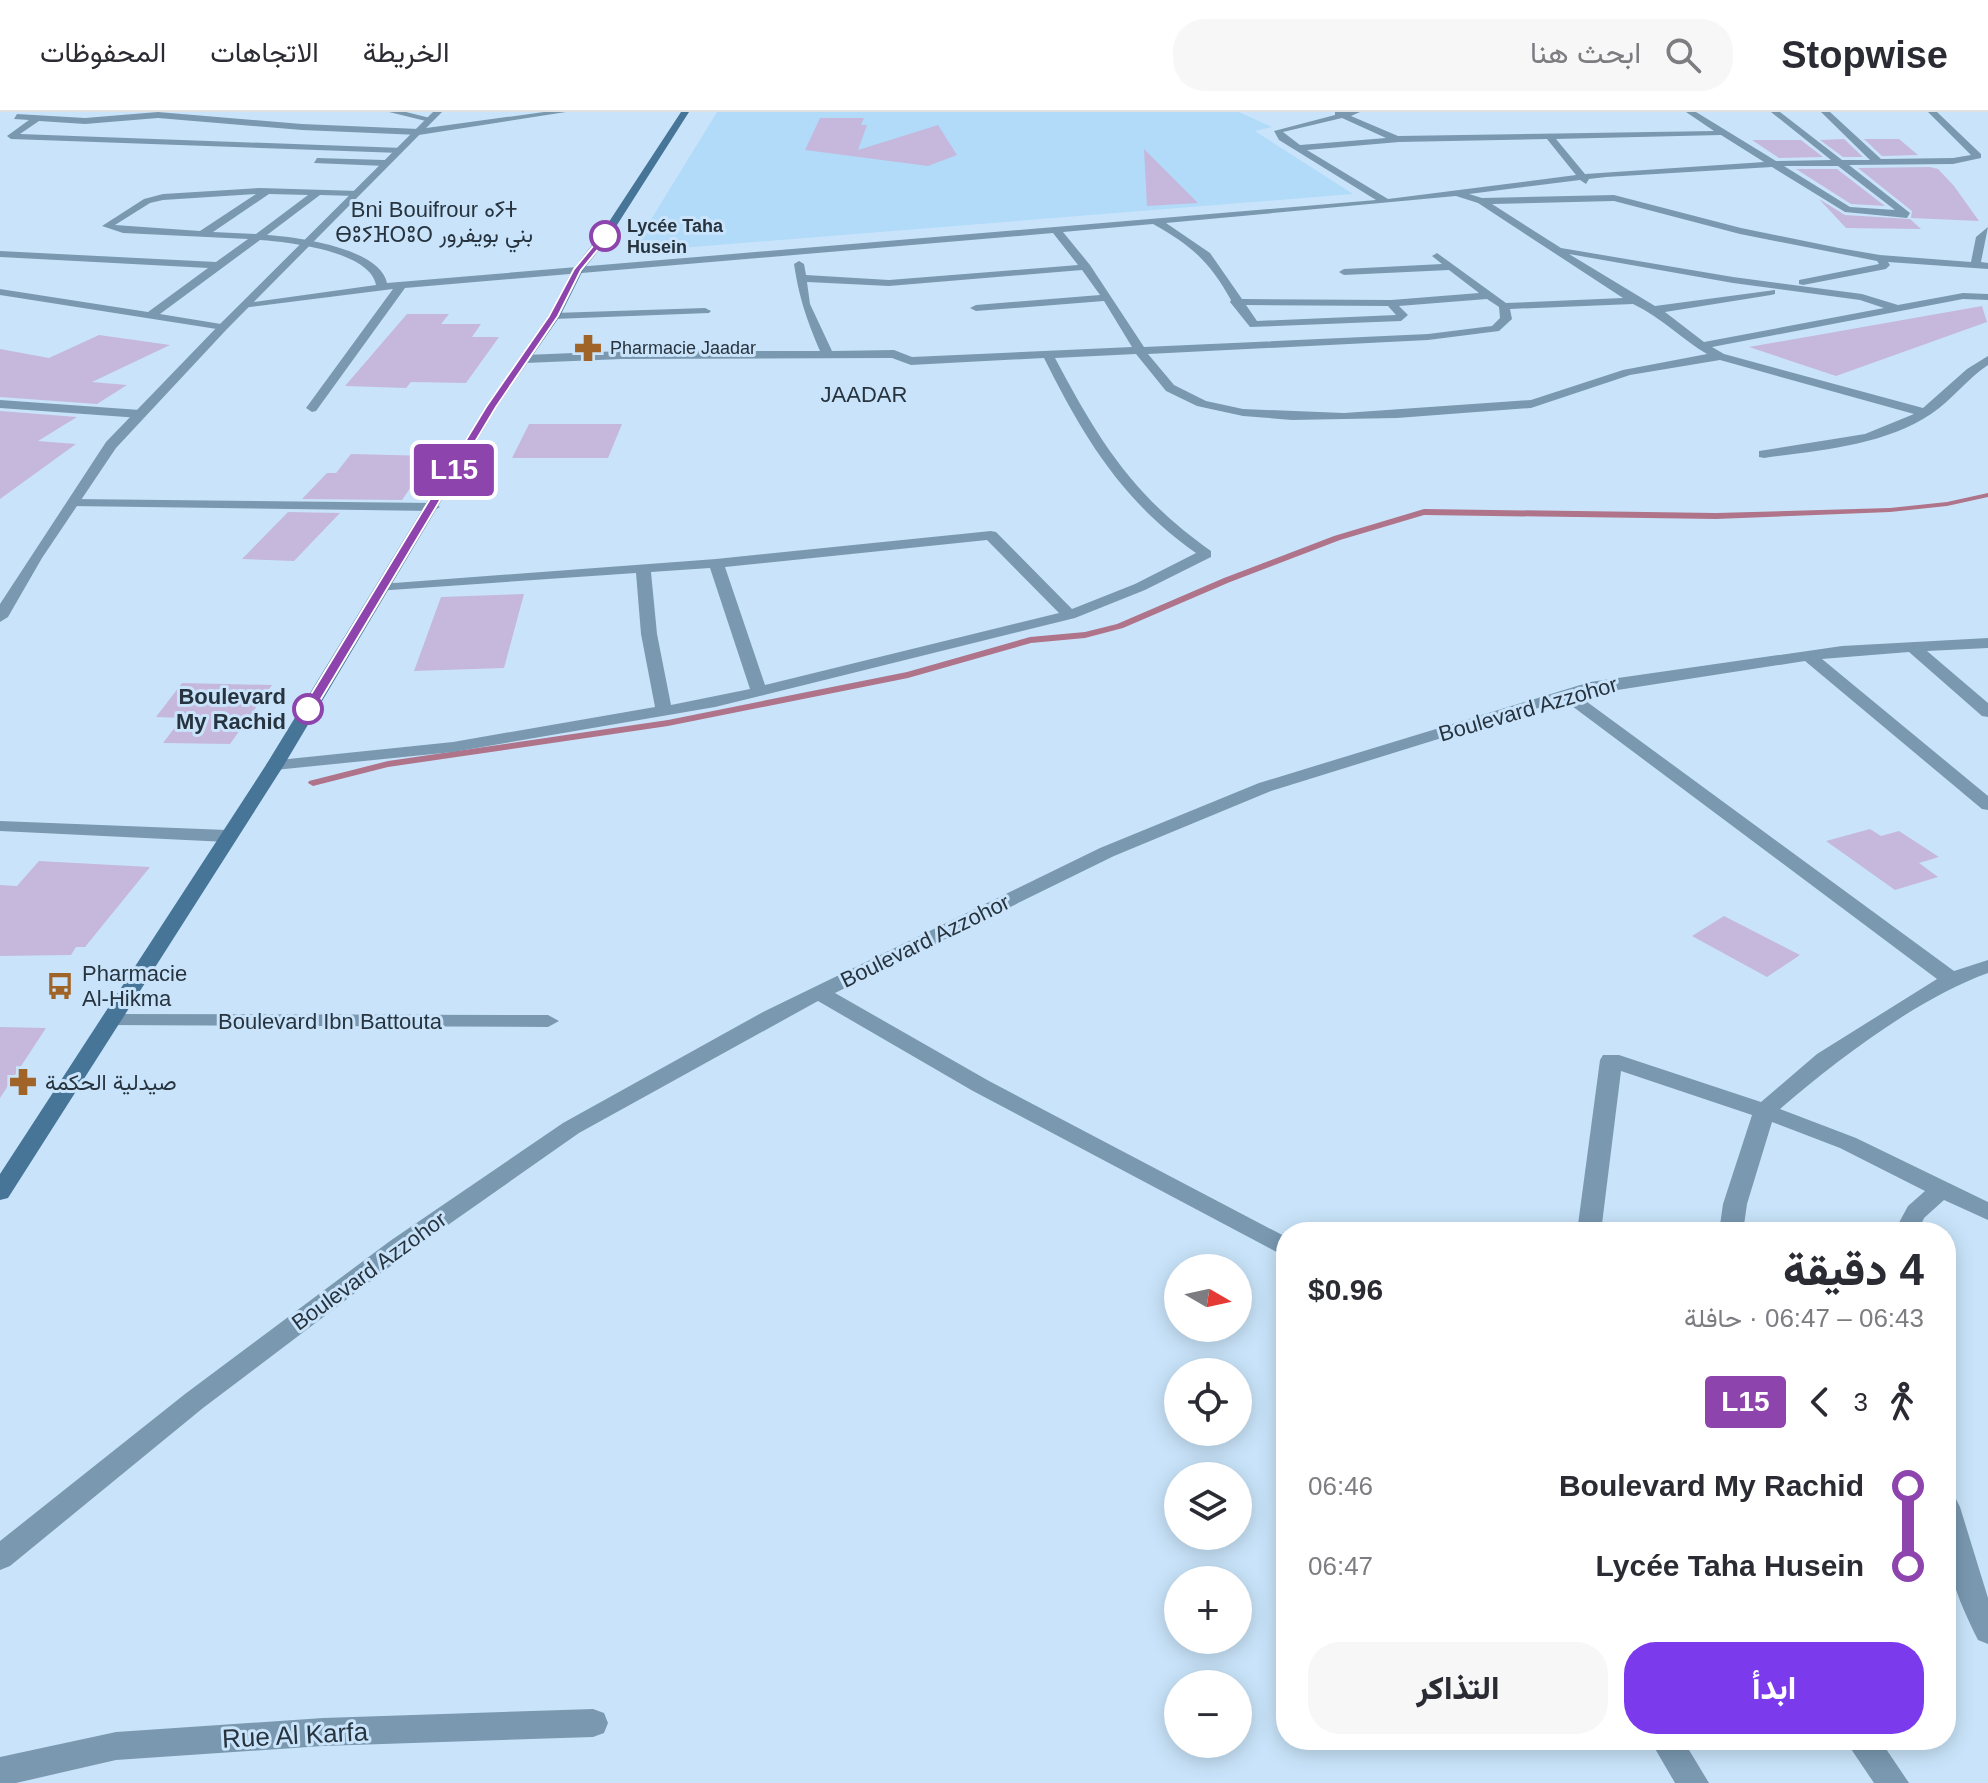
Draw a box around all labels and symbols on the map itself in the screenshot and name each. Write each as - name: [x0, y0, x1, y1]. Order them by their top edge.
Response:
- district label: Bni Bouifrour ⴰⵢⵜ ⴱⵓⵢⴼⵔⵓⵔ بني بويفرور: [335, 197, 533, 253]
- place label: Lycée Taha Husein: [627, 216, 724, 257]
- marker: Lycée Taha Husein: [590, 221, 620, 251]
- pharmacy icon: Pharmacie Jaadar: [573, 333, 603, 363]
- place label: Pharmacie Jaadar: [610, 338, 756, 358]
- district label: JAADAR: [821, 382, 907, 407]
- line badge: L15: [408, 444, 500, 496]
- street label: Boulevard Azzohor: [1436, 672, 1620, 746]
- place label: Boulevard My Rachid: [176, 684, 286, 734]
- marker: Boulevard My Rachid: [293, 694, 323, 724]
- street label: Boulevard Azzohor: [837, 889, 1013, 993]
- place label: Pharmacie Al-Hikma: [82, 961, 187, 1011]
- bus stop icon: Pharmacie Al-Hikma: [45, 971, 75, 1001]
- street label: Boulevard Ibn Battouta: [218, 1009, 443, 1034]
- pharmacy icon: صيدلية الحكمة: [8, 1067, 38, 1097]
- place label: صيدلية الحكمة: [45, 1070, 177, 1095]
- street label: Boulevard Azzohor: [287, 1207, 451, 1335]
- north arrow: [1164, 1254, 1252, 1342]
- street label: Rue Al Karfa: [221, 1716, 369, 1754]

